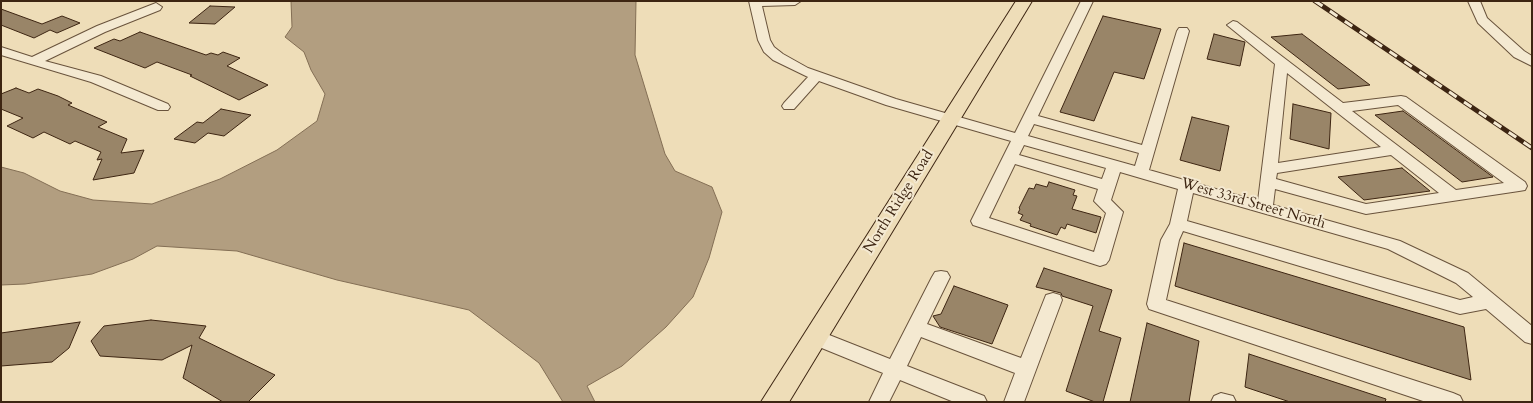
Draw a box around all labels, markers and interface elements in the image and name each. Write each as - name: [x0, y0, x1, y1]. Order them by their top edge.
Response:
- street label: North Ridge Road: [860, 147, 938, 257]
- street label: West 33rd Street North: [1179, 175, 1327, 233]

